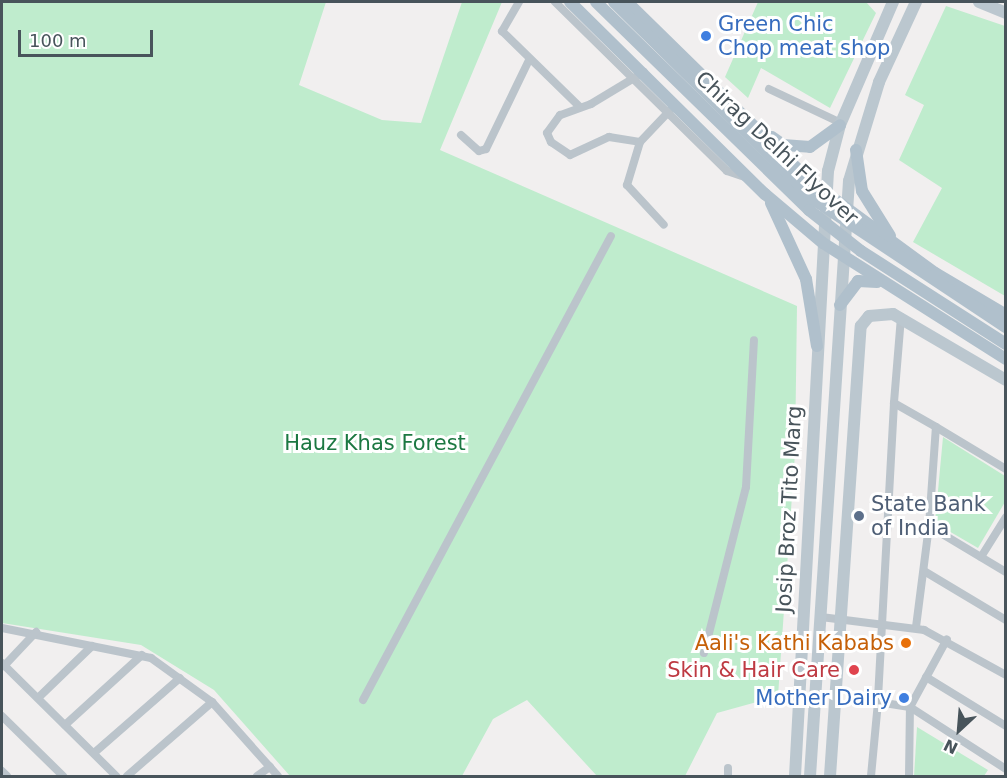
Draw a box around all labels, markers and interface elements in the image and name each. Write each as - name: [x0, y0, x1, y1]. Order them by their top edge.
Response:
- place label: Green Chic Chop meat shop: [718, 11, 890, 61]
- scale bar: [21, 18, 156, 56]
- marker: Green Chic Chop meat shop: [699, 29, 713, 43]
- text: 100 m: [29, 30, 87, 51]
- street label: Chirag Delhi Flyover: [690, 66, 864, 230]
- street label: Josip Broz Tito Marg: [771, 405, 807, 613]
- park label: Hauz Khas Forest: [284, 430, 466, 456]
- place label: State Bank of India: [871, 491, 986, 541]
- marker: State Bank of India: [852, 509, 866, 523]
- place label: Aali's Kathi Kababs: [695, 630, 894, 656]
- marker: Aali's Kathi Kababs: [899, 636, 913, 650]
- place label: Skin & Hair Care: [667, 657, 840, 683]
- marker: Skin & Hair Care: [845, 661, 863, 679]
- place label: Mother Dairy: [755, 685, 892, 711]
- marker: Mother Dairy: [897, 691, 911, 705]
- north arrow: [929, 700, 989, 760]
- text: N: [941, 735, 961, 758]

